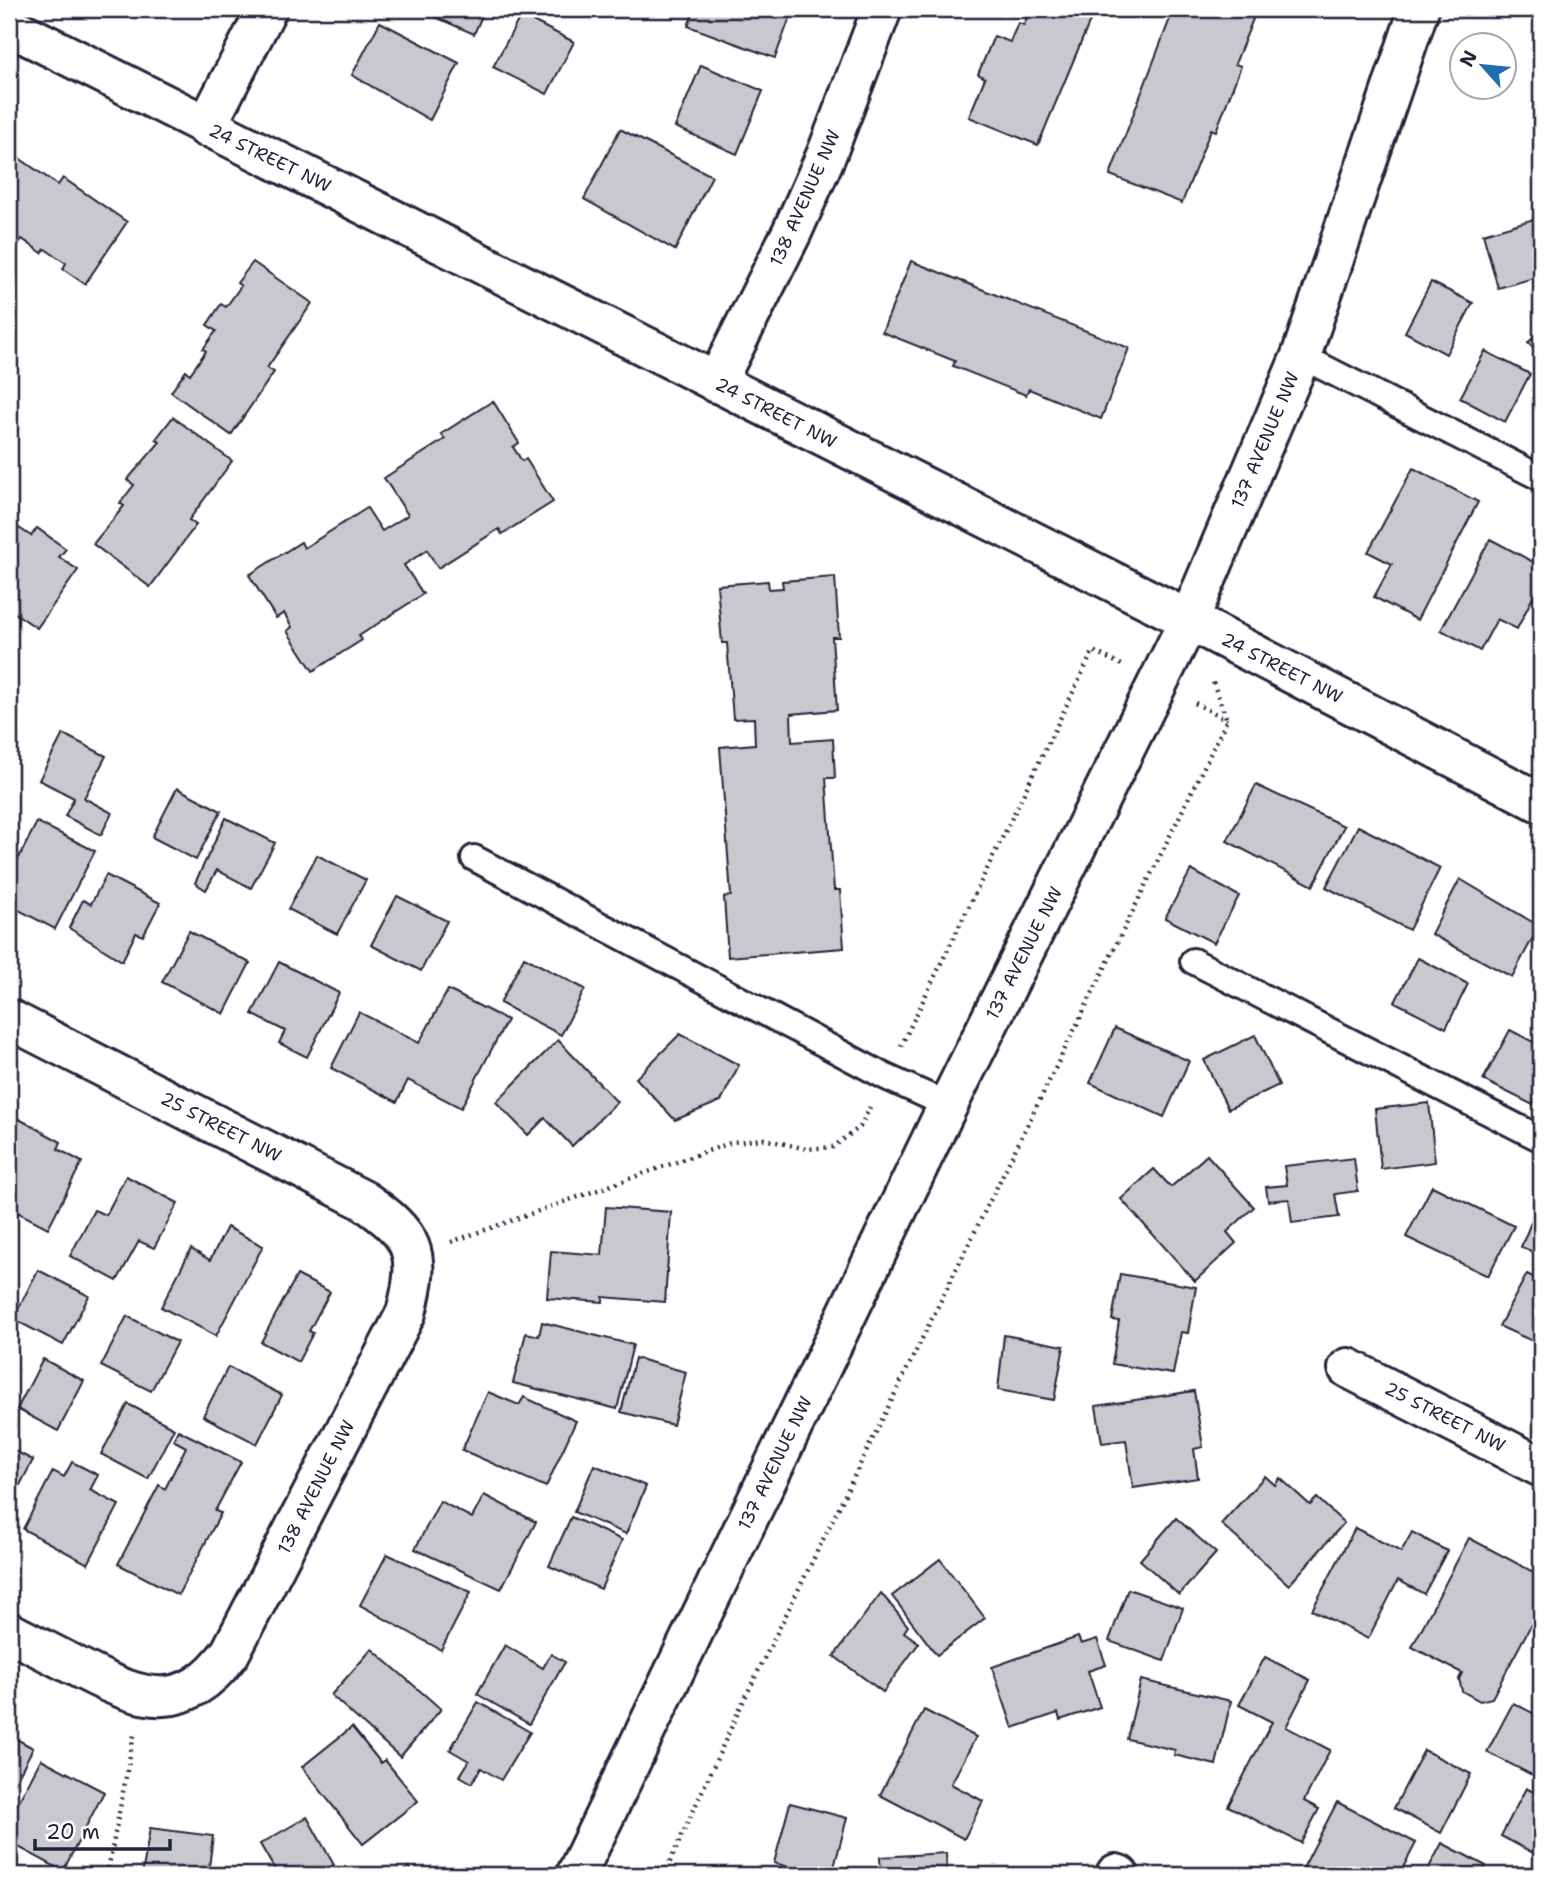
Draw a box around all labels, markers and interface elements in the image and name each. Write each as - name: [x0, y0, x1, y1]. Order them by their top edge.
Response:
- north arrow: [1448, 32, 1518, 102]
- text: N: [1454, 46, 1483, 71]
- street label: 24 STREET NW: [205, 118, 335, 198]
- street label: 138 AVENUE NW: [764, 126, 846, 270]
- street label: 137 AVENUE NW: [1225, 368, 1305, 512]
- street label: 24 STREET NW: [711, 372, 841, 454]
- street label: 24 STREET NW: [1217, 627, 1347, 709]
- street label: 137 AVENUE NW: [980, 883, 1068, 1023]
- street label: 25 STREET NW: [157, 1086, 285, 1168]
- street label: 25 STREET NW: [1381, 1376, 1509, 1458]
- street label: 137 AVENUE NW: [732, 1392, 818, 1534]
- street label: 138 AVENUE NW: [272, 1416, 360, 1558]
- scale bar: [35, 1807, 170, 1851]
- text: 20 m: [46, 1818, 100, 1846]

